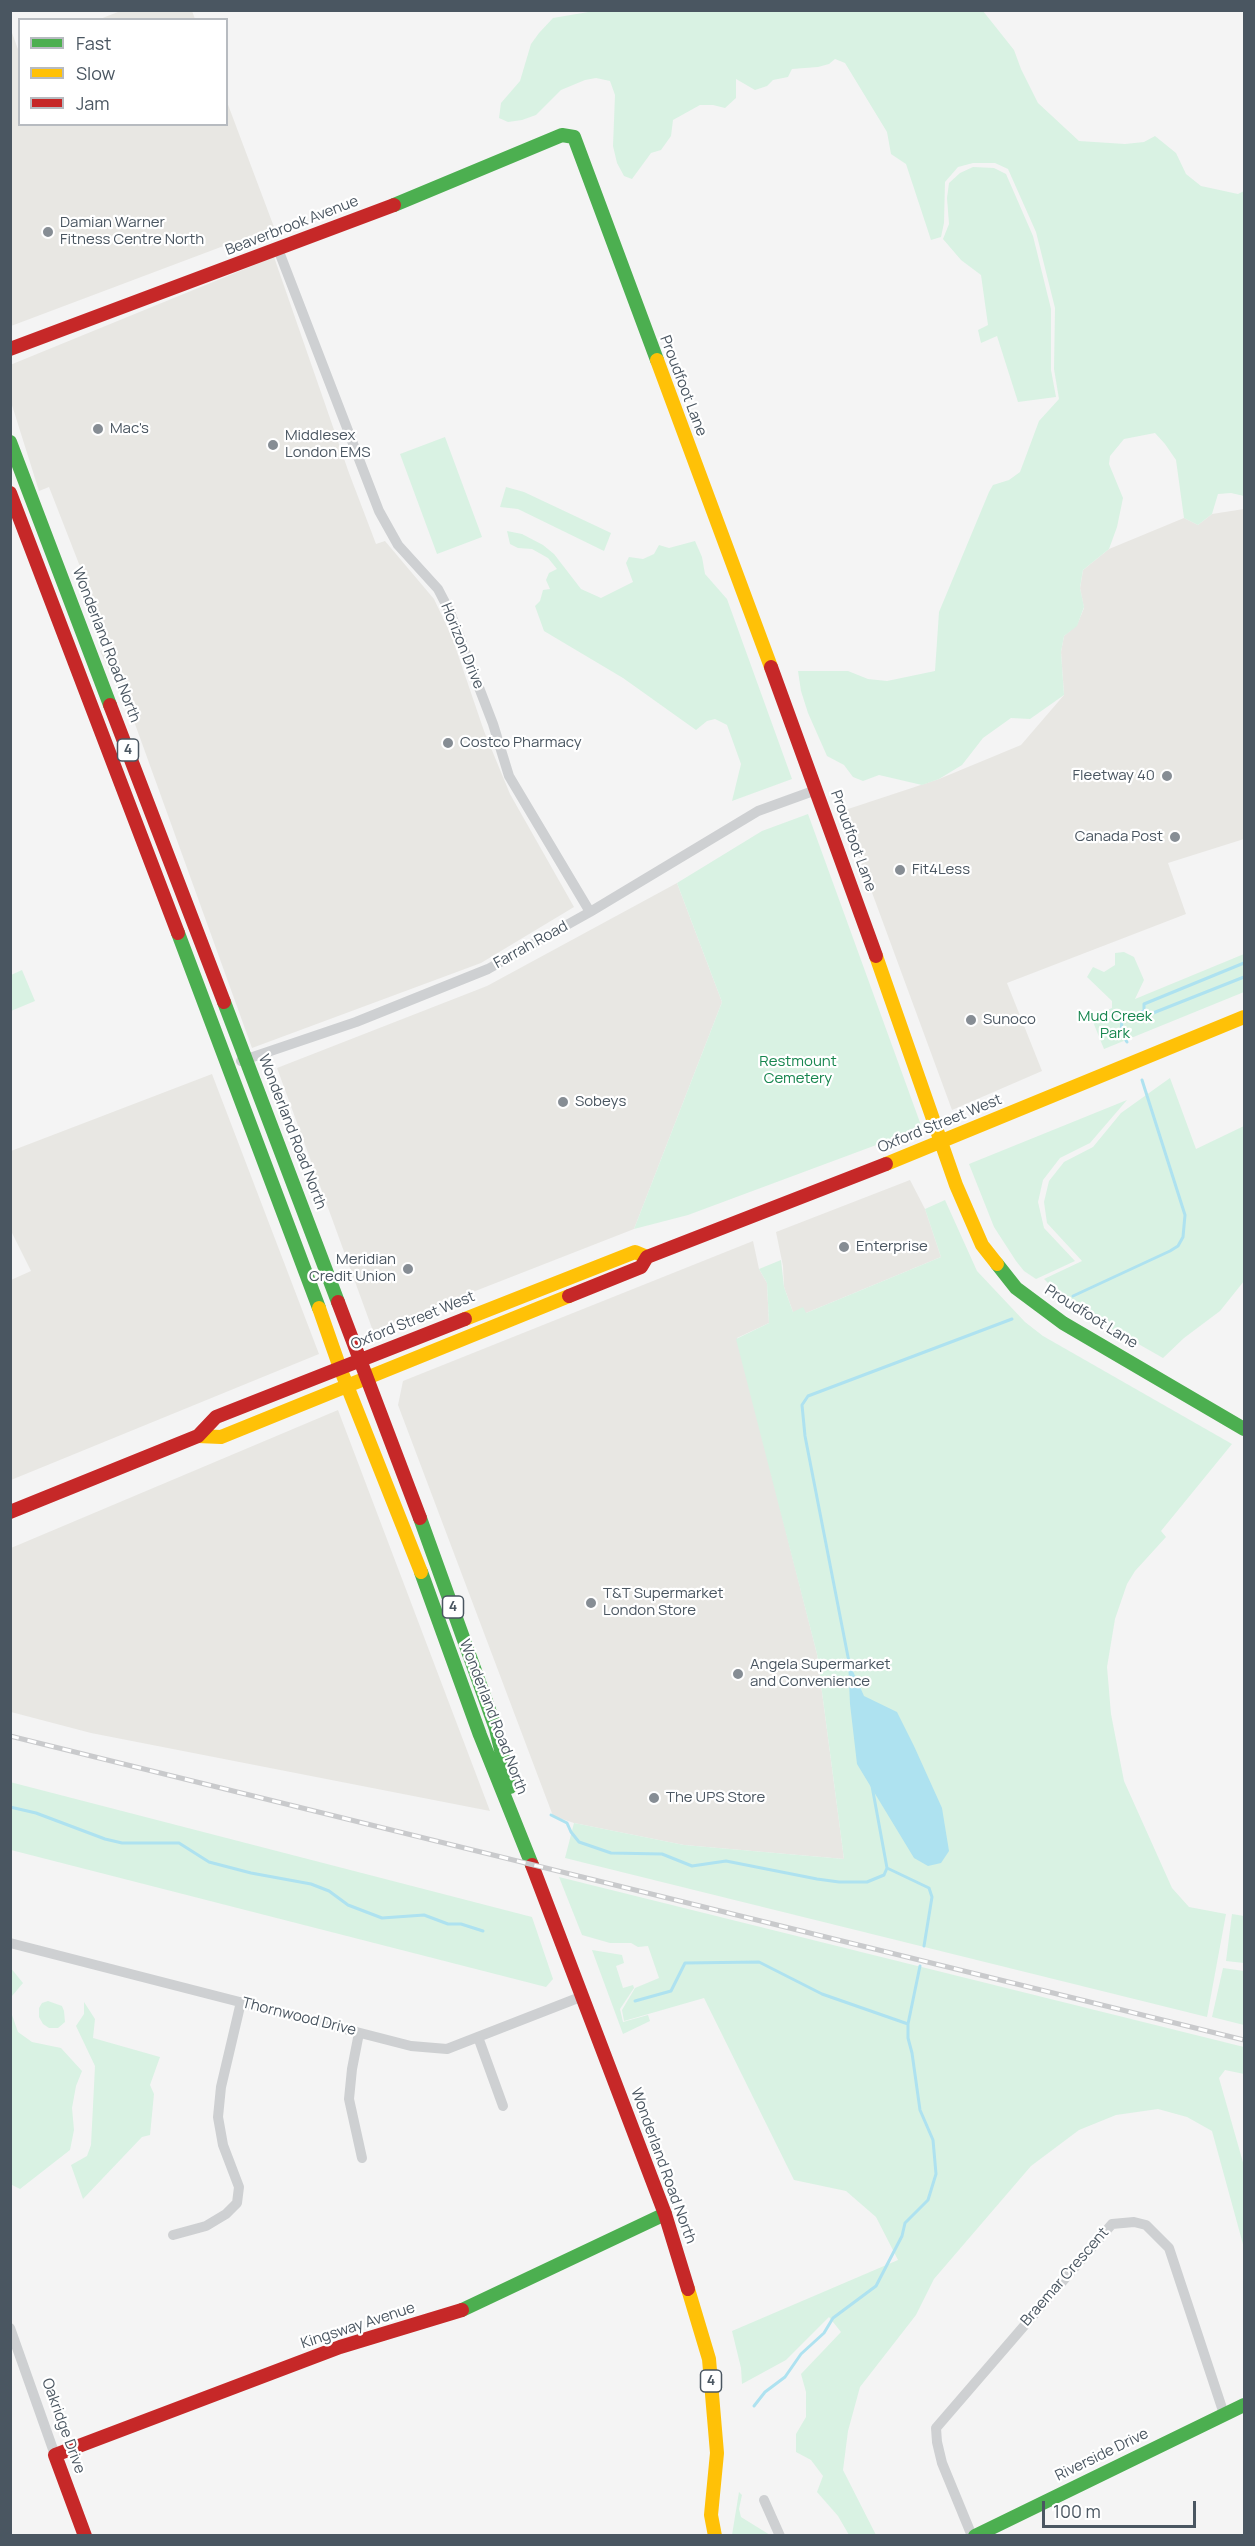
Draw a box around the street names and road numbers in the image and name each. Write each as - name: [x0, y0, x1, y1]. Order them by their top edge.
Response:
- street label: Beaverbrook Avenue: [223, 192, 361, 260]
- street label: Proudfoot Lane: [656, 333, 710, 439]
- street label: Wonderland Road North: [68, 565, 144, 725]
- street label: Horizon Drive: [437, 600, 487, 692]
- road number: 4: [118, 739, 138, 761]
- street label: Proudfoot Lane: [826, 788, 880, 894]
- street label: Farrah Road: [491, 917, 571, 973]
- street label: Wonderland Road North: [254, 1052, 330, 1212]
- street label: Oxford Street West: [875, 1091, 1005, 1157]
- street label: Proudfoot Lane: [1041, 1281, 1141, 1353]
- street label: Oxford Street West: [348, 1288, 478, 1354]
- road number: 4: [442, 1596, 464, 1618]
- street label: Wonderland Road North: [455, 1637, 531, 1797]
- street label: Thornwood Drive: [240, 1994, 358, 2040]
- street label: Wonderland Road North: [626, 2086, 700, 2246]
- street label: Braemar Crescent: [1017, 2224, 1113, 2330]
- street label: Kingsway Avenue: [299, 2299, 417, 2353]
- road number: 4: [700, 2370, 722, 2392]
- street label: Oakridge Drive: [37, 2376, 89, 2476]
- street label: Riverside Drive: [1053, 2425, 1151, 2485]

